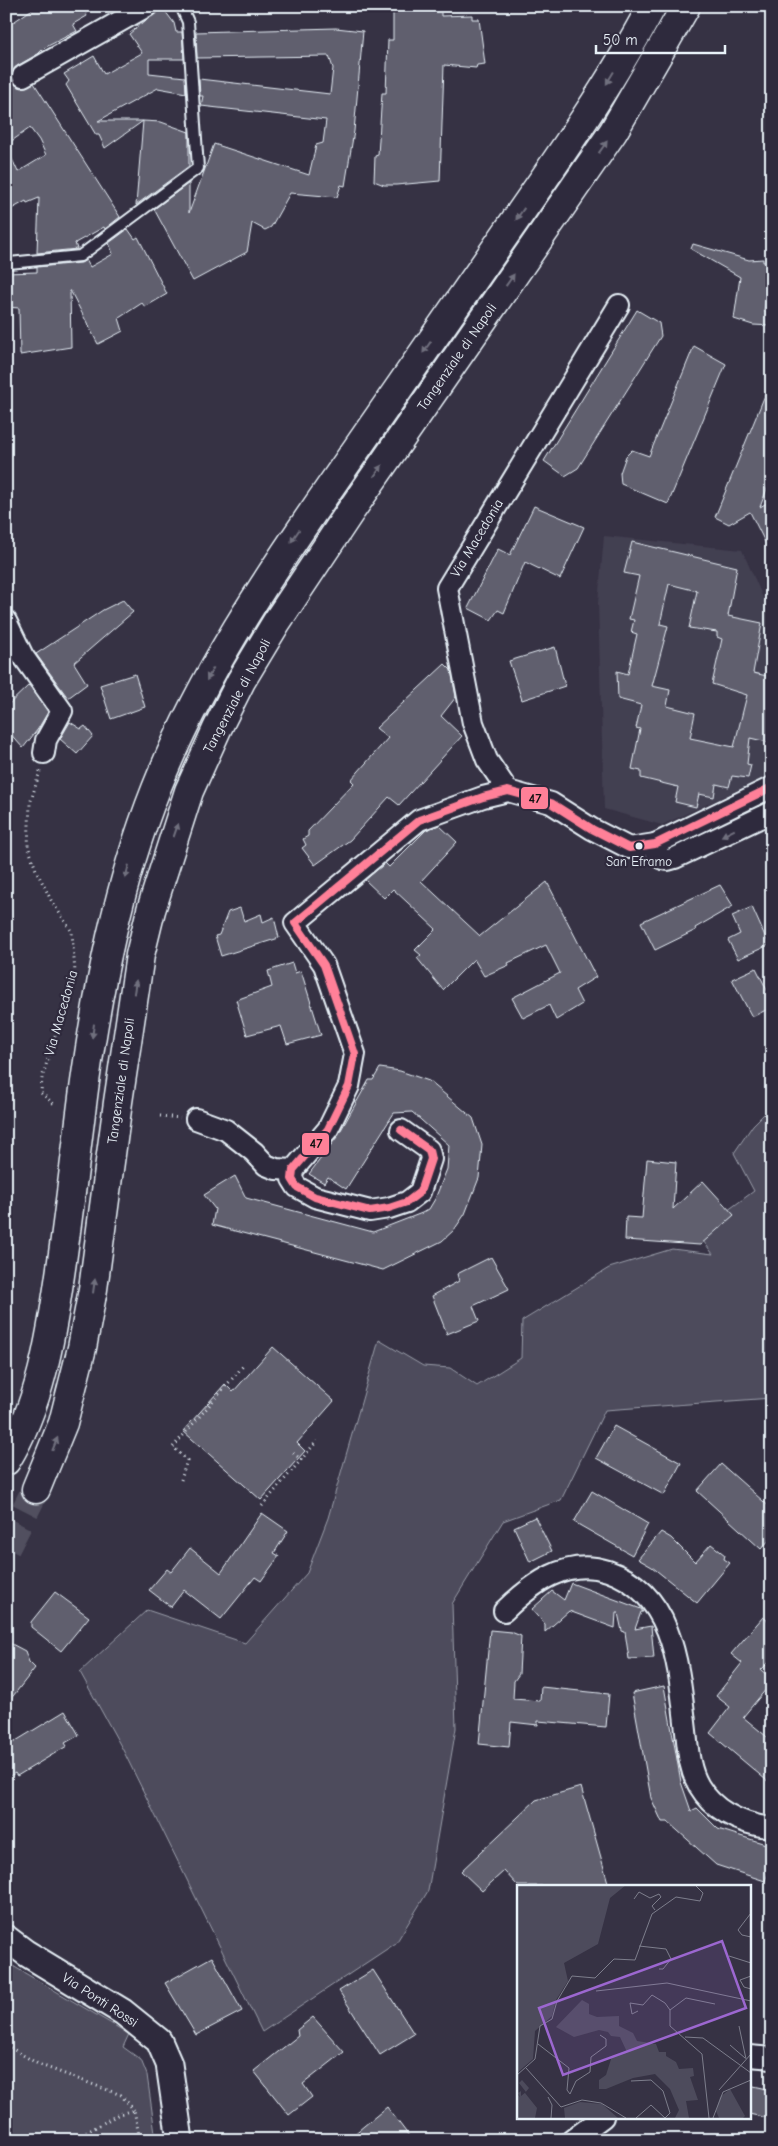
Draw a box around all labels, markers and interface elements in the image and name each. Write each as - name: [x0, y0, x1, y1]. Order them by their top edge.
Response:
- scale bar: [596, 22, 724, 54]
- text: 50 m: [603, 31, 638, 49]
- one-way arrow: [605, 72, 614, 85]
- one-way arrow: [598, 140, 608, 154]
- one-way arrow: [515, 207, 525, 220]
- one-way arrow: [505, 274, 515, 287]
- street label: Tangenziale di Napoli: [414, 300, 500, 414]
- one-way arrow: [422, 340, 432, 354]
- one-way arrow: [373, 465, 383, 478]
- street label: Via Macedonia: [447, 496, 507, 580]
- one-way arrow: [290, 530, 300, 543]
- street label: Tangenziale di Napoli: [200, 636, 274, 756]
- one-way arrow: [206, 667, 214, 682]
- line badge: 47: [520, 786, 549, 810]
- text: 47: [529, 790, 542, 807]
- one-way arrow: [172, 822, 180, 837]
- one-way arrow: [721, 829, 735, 837]
- marker: San Eframo: [634, 841, 644, 851]
- place label: San Eframo: [606, 854, 672, 869]
- one-way arrow: [123, 865, 131, 880]
- street label: Via Macedonia: [41, 968, 81, 1058]
- one-way arrow: [132, 978, 140, 994]
- street label: Tangenziale di Napoli: [104, 1017, 138, 1145]
- one-way arrow: [88, 1023, 96, 1039]
- line badge: 47: [301, 1132, 330, 1156]
- text: 47: [310, 1135, 323, 1152]
- one-way arrow: [90, 1278, 98, 1294]
- one-way arrow: [51, 1437, 59, 1451]
- inset map: [517, 1885, 750, 2118]
- street label: Via Ponti Rossi: [59, 1969, 141, 2031]

